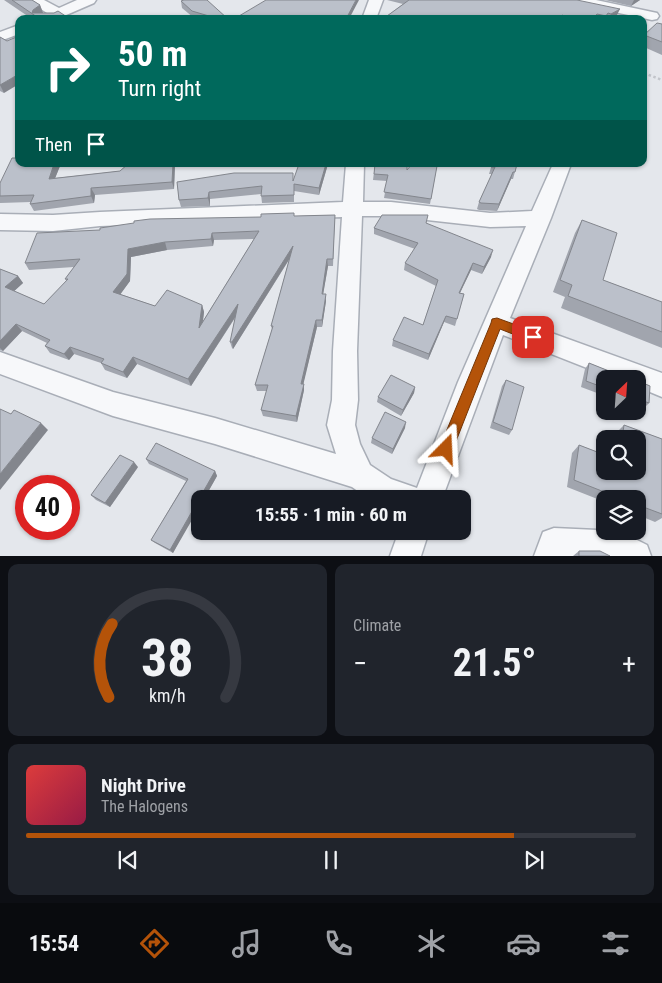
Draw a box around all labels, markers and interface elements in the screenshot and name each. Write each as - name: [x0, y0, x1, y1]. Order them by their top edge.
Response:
- text: 50 m: [118, 34, 187, 75]
- icon: right: [35, 35, 100, 100]
- text: Turn right: [118, 76, 201, 101]
- icon: arrive: [82, 130, 110, 158]
- text: Then: [35, 133, 72, 156]
- pin: [512, 316, 554, 358]
- icon: arrive: [519, 323, 547, 351]
- north arrow: [596, 370, 646, 420]
- map controls: [596, 370, 646, 540]
- position arrow: [419, 422, 471, 474]
- button: search: [596, 430, 646, 480]
- speed limit sign: 40: [15, 475, 80, 540]
- button: layers: [596, 490, 646, 540]
- text: 15:55 · 1 min · 60 m: [255, 503, 407, 526]
- text: Climate: [353, 616, 401, 635]
- text: 38: [141, 628, 194, 689]
- text: 21.5°: [453, 641, 536, 685]
- text: −: [353, 647, 367, 680]
- text: +: [622, 647, 636, 680]
- text: km/h: [149, 685, 186, 706]
- text: Night Drive: [101, 774, 186, 797]
- text: The Halogens: [101, 797, 188, 816]
- icon: previous: [114, 846, 142, 874]
- icon: pause: [317, 846, 345, 874]
- icon: next: [520, 846, 548, 874]
- icon: directions: [137, 926, 172, 961]
- icon: music: [229, 926, 264, 961]
- icon: phone: [321, 926, 356, 961]
- icon: climate: [414, 926, 449, 961]
- icon: car: [506, 926, 541, 961]
- icon: filters: [598, 926, 633, 961]
- text: 15:54: [29, 931, 79, 956]

